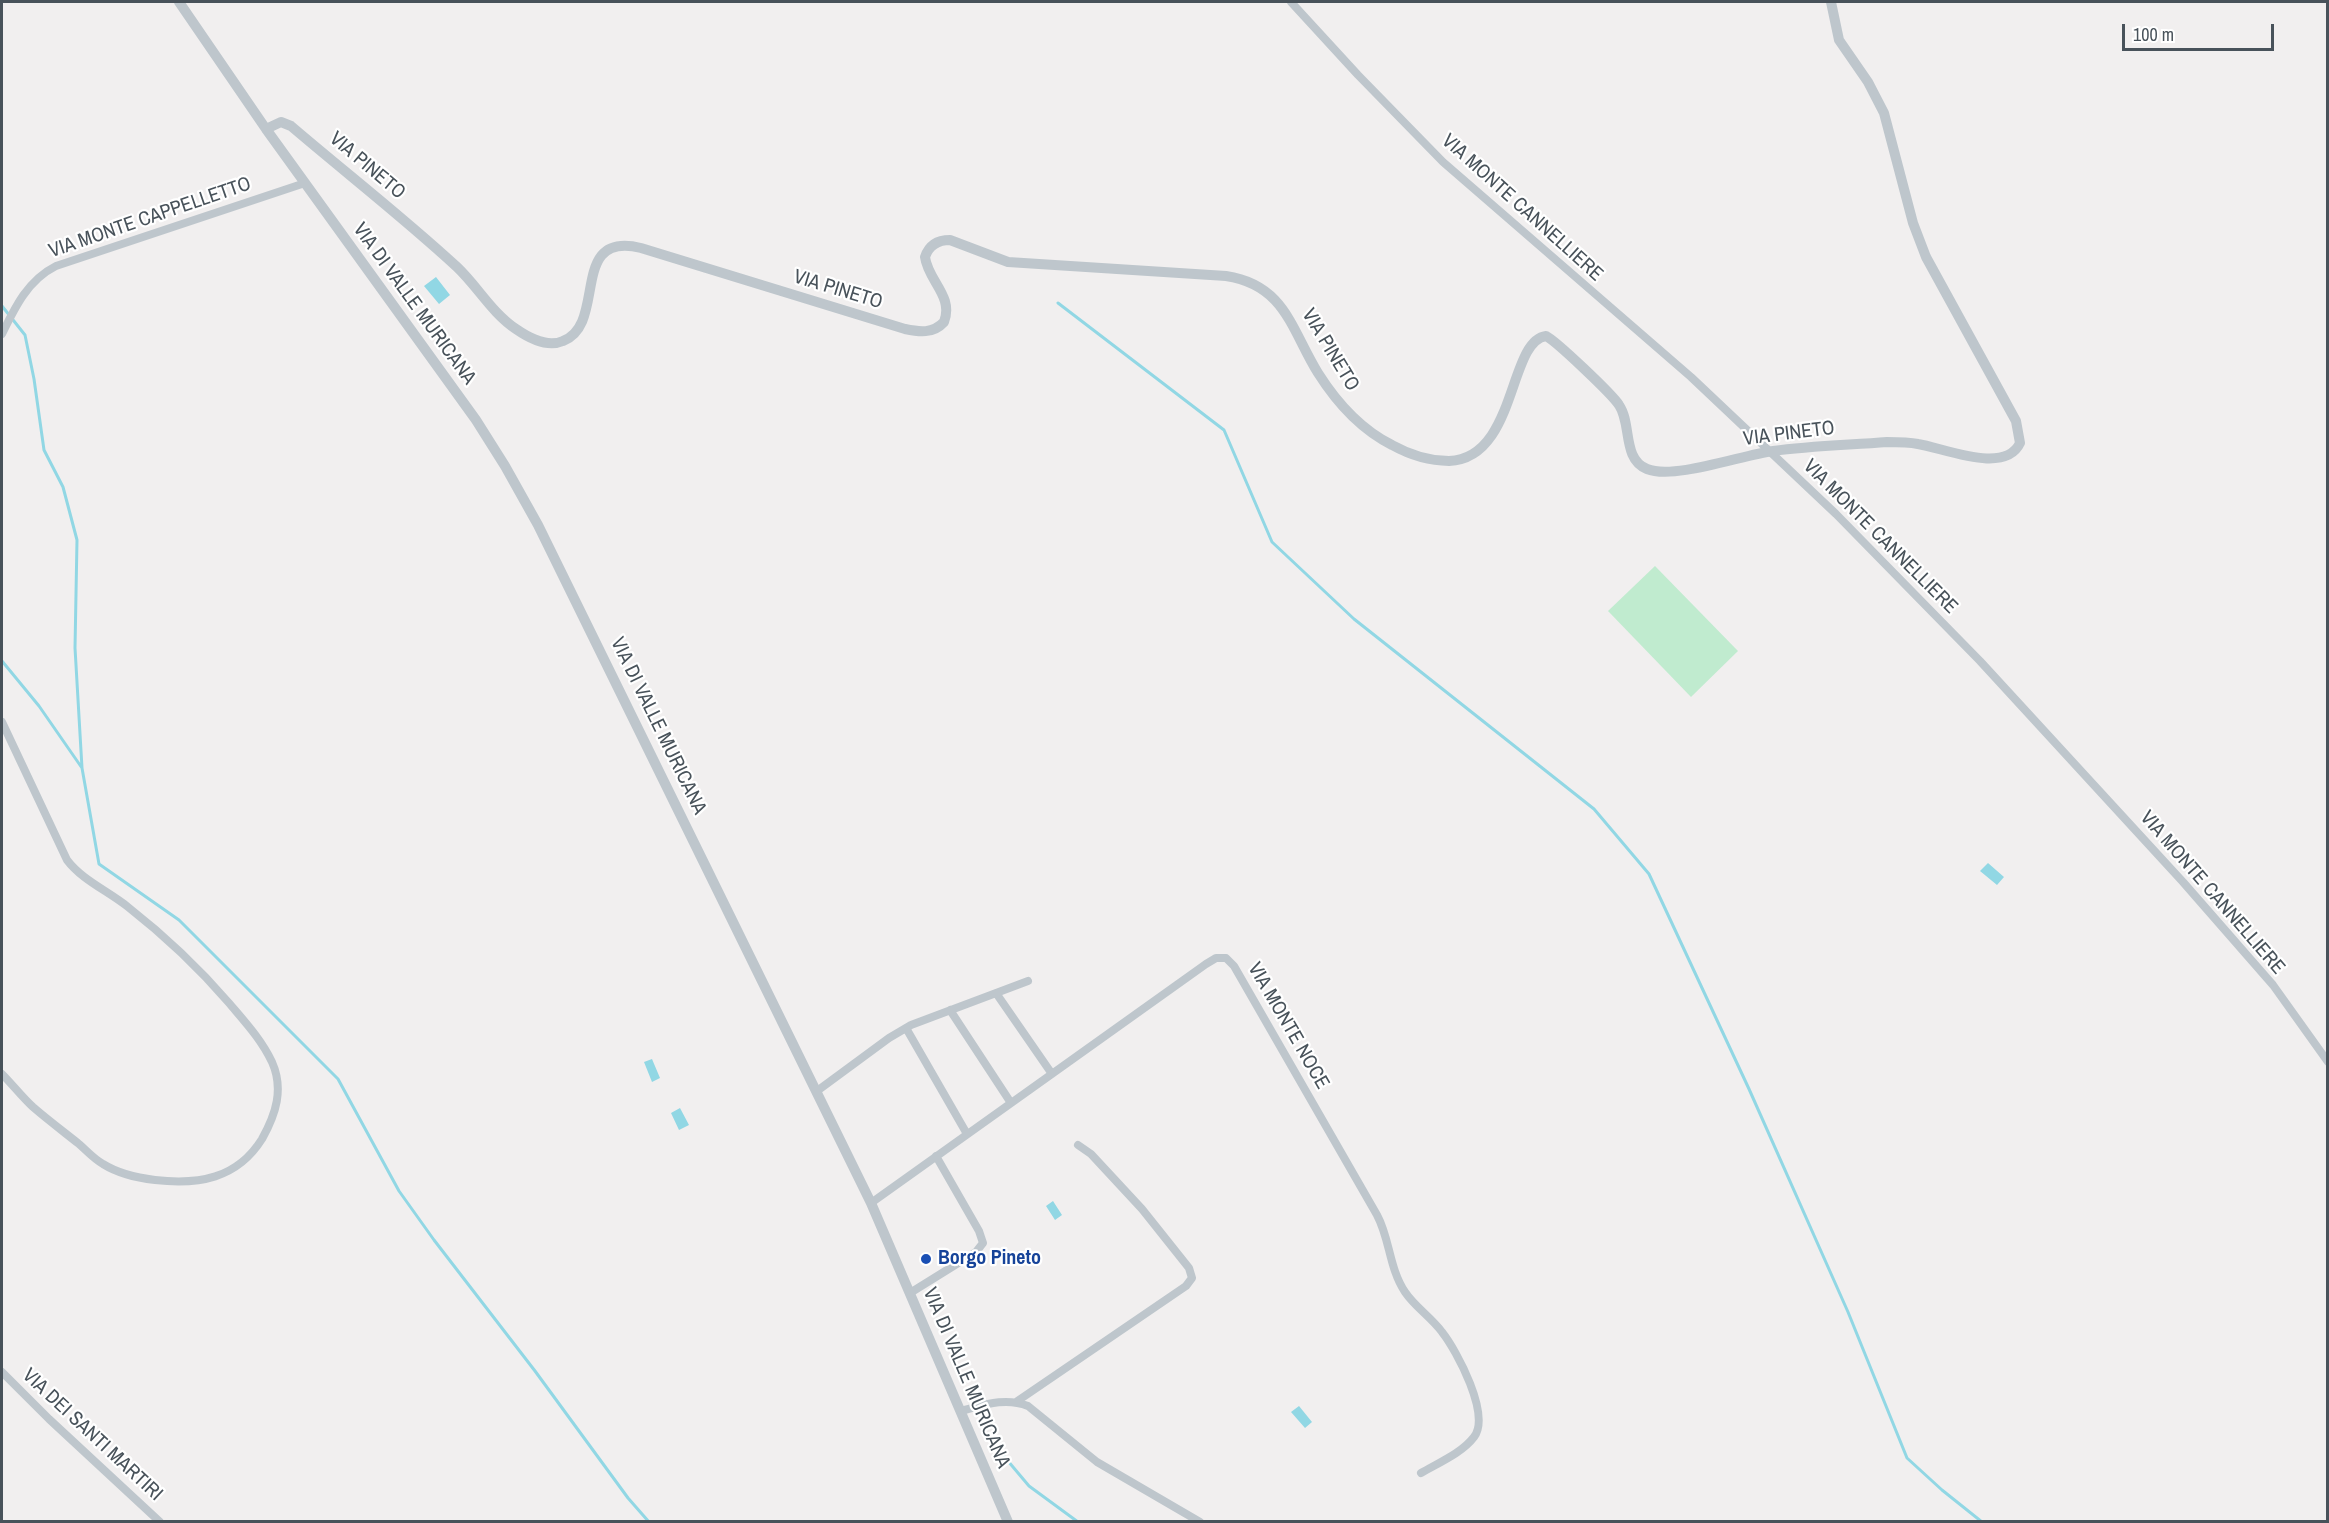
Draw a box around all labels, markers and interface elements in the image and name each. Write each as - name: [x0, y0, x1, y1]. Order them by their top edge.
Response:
- scale bar: [2125, 12, 2276, 50]
- text: 100 m: [2133, 22, 2174, 47]
- street label: VIA PINETO: [324, 127, 410, 205]
- street label: VIA MONTE CANNELLIERE: [1436, 129, 1608, 287]
- street label: VIA MONTE CAPPELLETTO: [46, 172, 254, 264]
- street label: VIA DI VALLE MURICANA: [347, 219, 481, 389]
- street label: VIA PINETO: [791, 265, 885, 315]
- street label: VIA PINETO: [1296, 304, 1364, 396]
- street label: VIA PINETO: [1742, 416, 1836, 452]
- street label: VIA MONTE CANNELLIERE: [1798, 455, 1962, 619]
- street label: VIA DI VALLE MURICANA: [605, 634, 711, 818]
- street label: VIA MONTE CANNELLIERE: [2134, 806, 2290, 980]
- street label: VIA MONTE NOCE: [1242, 958, 1334, 1094]
- place label: Borgo Pineto: [938, 1247, 1041, 1271]
- marker: Borgo Pineto: [919, 1252, 933, 1266]
- street label: VIA DI VALLE MURICANA: [917, 1284, 1015, 1472]
- street label: VIA DEI SANTI MARTIRI: [17, 1364, 167, 1506]

